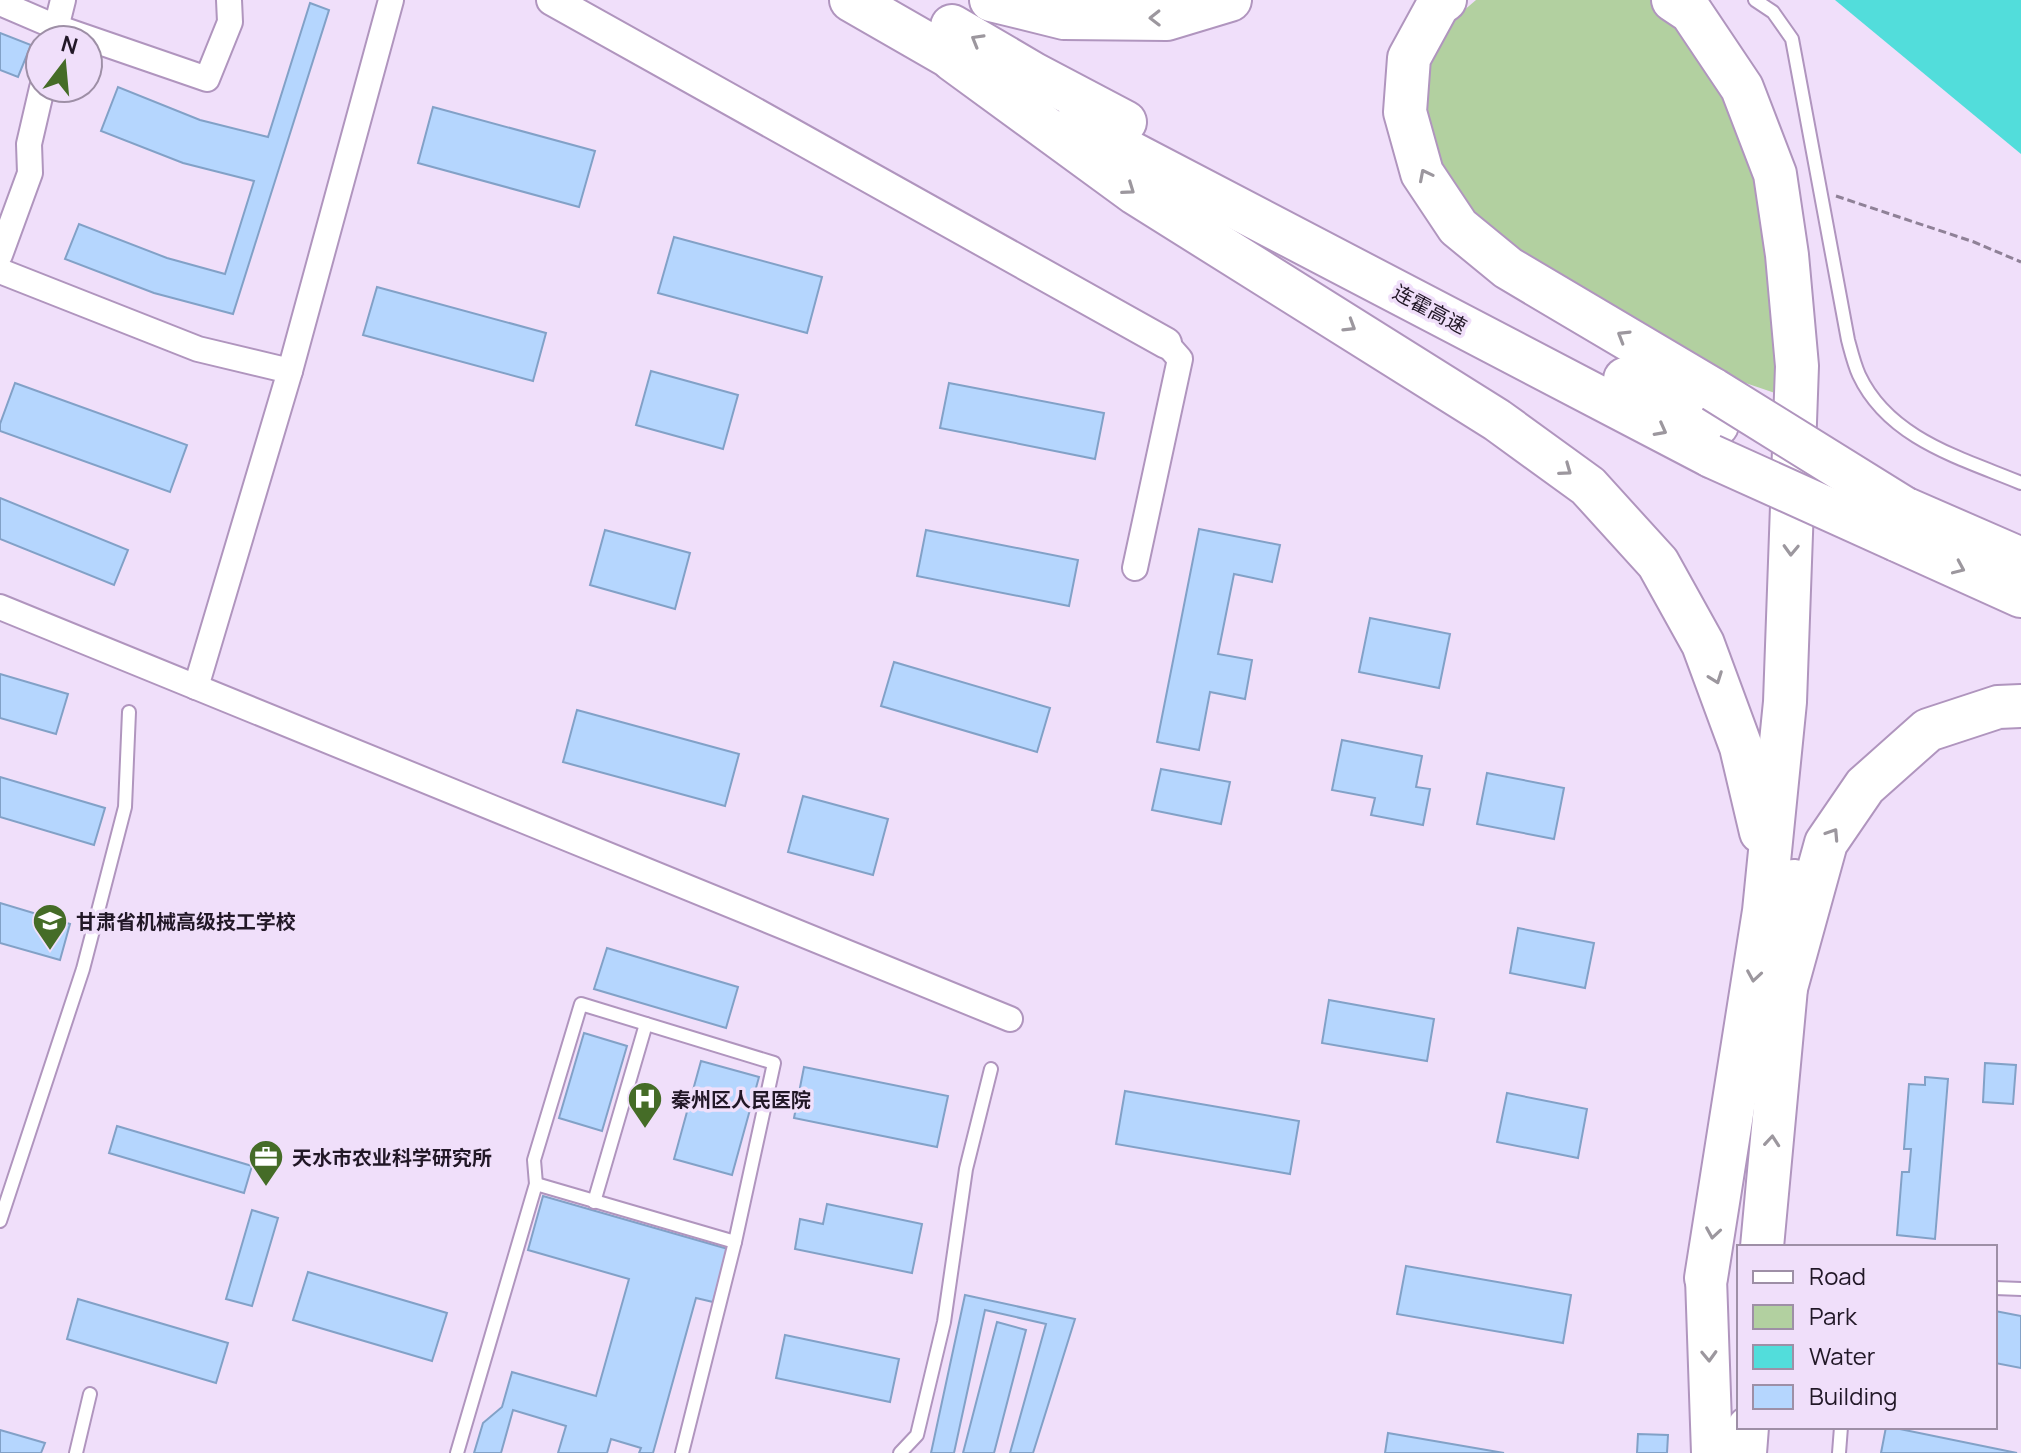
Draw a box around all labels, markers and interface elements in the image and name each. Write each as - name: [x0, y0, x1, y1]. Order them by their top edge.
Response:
- one-way arrow: [1148, 10, 1161, 27]
- north arrow: [24, 24, 104, 104]
- text: N: [58, 28, 81, 61]
- one-way arrow: [971, 35, 986, 50]
- one-way arrow: [1419, 169, 1435, 183]
- one-way arrow: [1121, 179, 1135, 193]
- street label: 连霍高速: [1388, 278, 1472, 340]
- one-way arrow: [1341, 316, 1356, 331]
- one-way arrow: [1617, 330, 1632, 346]
- one-way arrow: [1653, 421, 1668, 436]
- one-way arrow: [1558, 460, 1572, 475]
- one-way arrow: [1782, 544, 1799, 557]
- one-way arrow: [1951, 558, 1965, 574]
- one-way arrow: [1706, 670, 1723, 684]
- one-way arrow: [1824, 828, 1839, 843]
- school or university icon: 甘肃省机械高级技工学校: [31, 902, 69, 952]
- place label: 甘肃省机械高级技工学校: [76, 908, 296, 935]
- one-way arrow: [1746, 969, 1763, 983]
- hospital icon: 秦州区人民医院: [626, 1080, 664, 1130]
- place label: 秦州区人民医院: [671, 1086, 811, 1113]
- one-way arrow: [1763, 1134, 1780, 1147]
- office icon: 天水市农业科学研究所: [247, 1138, 285, 1188]
- place label: 天水市农业科学研究所: [292, 1144, 492, 1171]
- one-way arrow: [1706, 1226, 1723, 1240]
- legend: [1737, 1245, 1997, 1429]
- text: Road: [1809, 1259, 1866, 1292]
- text: Park: [1809, 1299, 1858, 1332]
- text: Water: [1809, 1339, 1876, 1372]
- one-way arrow: [1700, 1350, 1717, 1363]
- text: Building: [1809, 1379, 1897, 1412]

